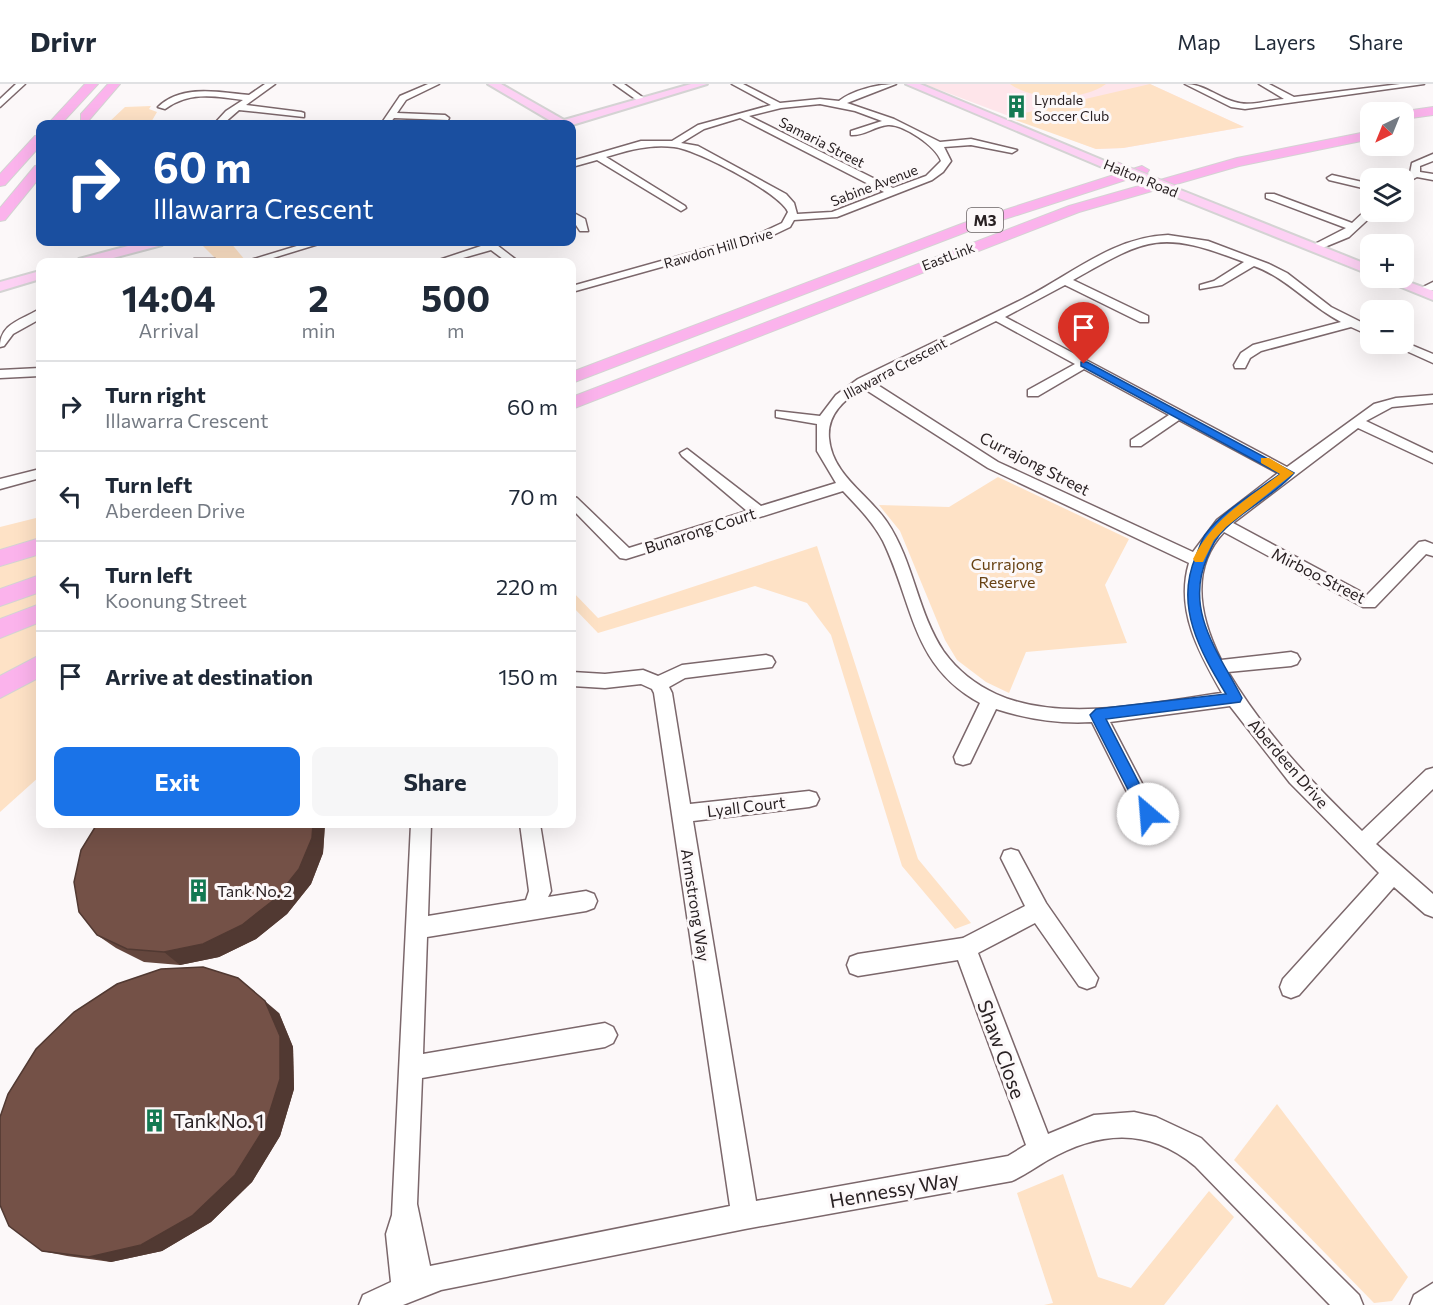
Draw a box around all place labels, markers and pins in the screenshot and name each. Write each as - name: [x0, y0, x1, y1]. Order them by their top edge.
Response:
- place label: Lyndale Soccer Club: [1034, 91, 1109, 124]
- building icon: Lyndale Soccer Club: [1003, 94, 1029, 120]
- pin: [1058, 302, 1109, 364]
- building icon: Tank No. 2: [186, 877, 212, 903]
- place label: Tank No. 2: [217, 881, 292, 900]
- building icon: Tank No. 1: [142, 1107, 168, 1133]
- place label: Tank No. 1: [173, 1108, 264, 1132]

